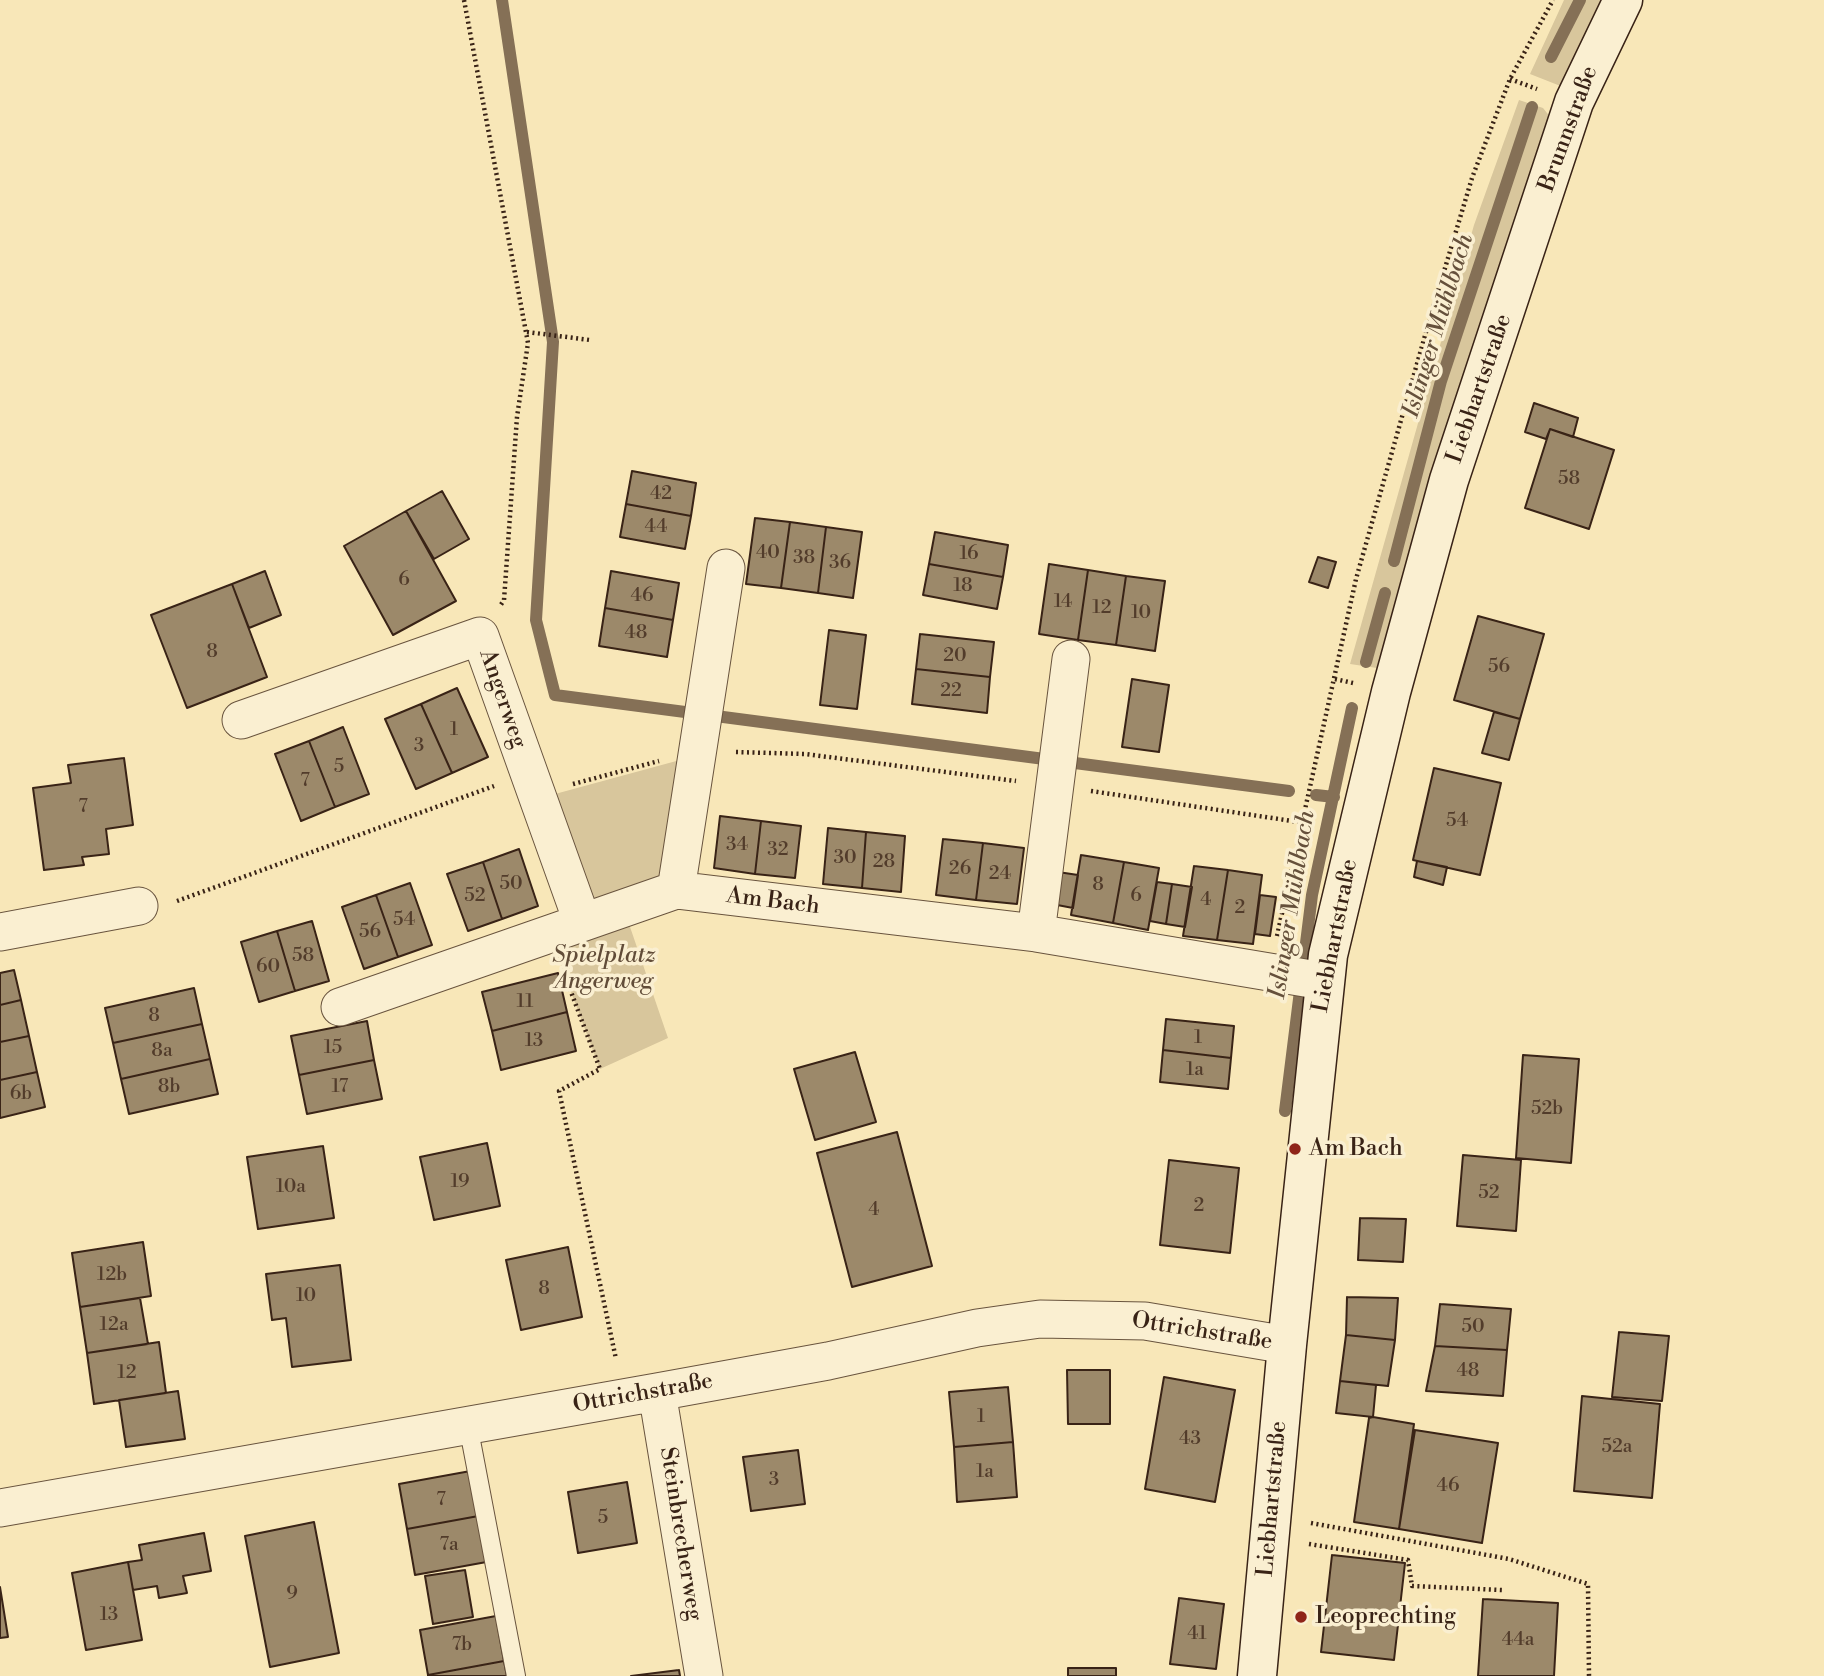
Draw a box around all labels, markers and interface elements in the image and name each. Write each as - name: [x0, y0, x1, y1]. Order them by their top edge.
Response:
- street label: Brunnstraße: [1534, 62, 1604, 196]
- water label: Islinger Mühlbach: [1397, 231, 1481, 421]
- street label: Liebhartstraße: [1442, 311, 1518, 467]
- house number: 58: [1558, 468, 1580, 490]
- house number: 42: [650, 483, 672, 505]
- house number: 44: [645, 516, 667, 538]
- house number: 40: [756, 542, 780, 564]
- house number: 16: [959, 543, 979, 565]
- house number: 38: [793, 547, 815, 569]
- house number: 36: [829, 552, 851, 574]
- house number: 6: [398, 569, 410, 591]
- house number: 18: [953, 575, 973, 597]
- house number: 46: [631, 585, 653, 607]
- house number: 14: [1054, 591, 1072, 613]
- house number: 12: [1092, 597, 1112, 619]
- house number: 10: [1131, 602, 1151, 624]
- house number: 48: [625, 622, 647, 644]
- house number: 8: [206, 641, 218, 663]
- house number: 20: [943, 645, 967, 667]
- street label: Angerweg: [472, 646, 532, 752]
- house number: 56: [1488, 656, 1510, 678]
- house number: 22: [940, 680, 962, 702]
- house number: 1: [450, 719, 458, 741]
- house number: 3: [414, 735, 424, 757]
- house number: 5: [334, 756, 344, 778]
- house number: 7: [300, 770, 310, 792]
- house number: 7: [78, 796, 88, 818]
- water label: Islinger Mühlbach: [1264, 809, 1322, 1001]
- house number: 54: [1446, 810, 1468, 832]
- house number: 34: [726, 834, 748, 856]
- house number: 32: [767, 839, 789, 861]
- house number: 30: [833, 847, 857, 869]
- house number: 28: [873, 851, 895, 873]
- street label: Liebhartstraße: [1308, 857, 1364, 1015]
- house number: 26: [949, 858, 971, 880]
- house number: 24: [989, 863, 1011, 885]
- house number: 50: [499, 873, 523, 895]
- house number: 8: [1092, 874, 1104, 896]
- street label: Am Bach: [725, 883, 821, 921]
- house number: 52: [464, 885, 486, 907]
- house number: 6: [1130, 885, 1142, 907]
- house number: 4: [1200, 889, 1212, 911]
- house number: 2: [1235, 897, 1245, 919]
- house number: 54: [393, 909, 415, 931]
- house number: 56: [359, 921, 381, 943]
- park label: Spielplatz Angerweg: [552, 942, 656, 996]
- house number: 58: [292, 945, 314, 967]
- house number: 60: [256, 956, 280, 978]
- house number: 11: [517, 991, 533, 1013]
- house number: 8: [148, 1005, 160, 1027]
- house number: 1: [1194, 1027, 1202, 1049]
- house number: 13: [525, 1030, 543, 1052]
- house number: 15: [324, 1037, 342, 1059]
- house number: 8a: [151, 1040, 173, 1062]
- house number: 1a: [1186, 1059, 1204, 1081]
- house number: 8b: [158, 1076, 180, 1098]
- house number: 17: [332, 1076, 348, 1098]
- house number: 6b: [10, 1083, 32, 1105]
- house number: 52b: [1531, 1098, 1563, 1120]
- place label: Am Bach: [1309, 1135, 1403, 1163]
- marker: Am Bach: [1287, 1141, 1303, 1157]
- house number: 19: [450, 1171, 470, 1193]
- house number: 10a: [276, 1176, 306, 1198]
- house number: 52: [1478, 1182, 1500, 1204]
- house number: 2: [1194, 1195, 1204, 1217]
- house number: 4: [868, 1199, 880, 1221]
- house number: 12b: [97, 1264, 127, 1286]
- house number: 8: [538, 1278, 550, 1300]
- house number: 10: [296, 1285, 316, 1307]
- street label: Ottrichstraße: [1130, 1307, 1274, 1357]
- house number: 12a: [99, 1314, 129, 1336]
- house number: 50: [1461, 1316, 1485, 1338]
- house number: 48: [1457, 1360, 1479, 1382]
- house number: 12: [117, 1362, 137, 1384]
- street label: Ottrichstraße: [571, 1368, 715, 1420]
- house number: 1: [977, 1406, 985, 1428]
- street label: Liebhartstraße: [1252, 1420, 1294, 1578]
- house number: 43: [1179, 1428, 1201, 1450]
- house number: 52a: [1602, 1436, 1632, 1458]
- street label: Steinbrecherweg: [653, 1445, 707, 1623]
- house number: 1a: [976, 1461, 994, 1483]
- house number: 3: [769, 1469, 779, 1491]
- house number: 46: [1437, 1475, 1459, 1497]
- house number: 7: [436, 1489, 446, 1511]
- house number: 5: [598, 1507, 608, 1529]
- house number: 7a: [439, 1534, 459, 1556]
- house number: 9: [286, 1583, 298, 1605]
- place label: Leoprechting: [1315, 1603, 1456, 1631]
- house number: 13: [100, 1604, 118, 1626]
- marker: Leoprechting: [1293, 1609, 1309, 1625]
- house number: 41: [1187, 1623, 1207, 1645]
- house number: 44a: [1502, 1629, 1534, 1651]
- house number: 7b: [452, 1634, 472, 1656]

